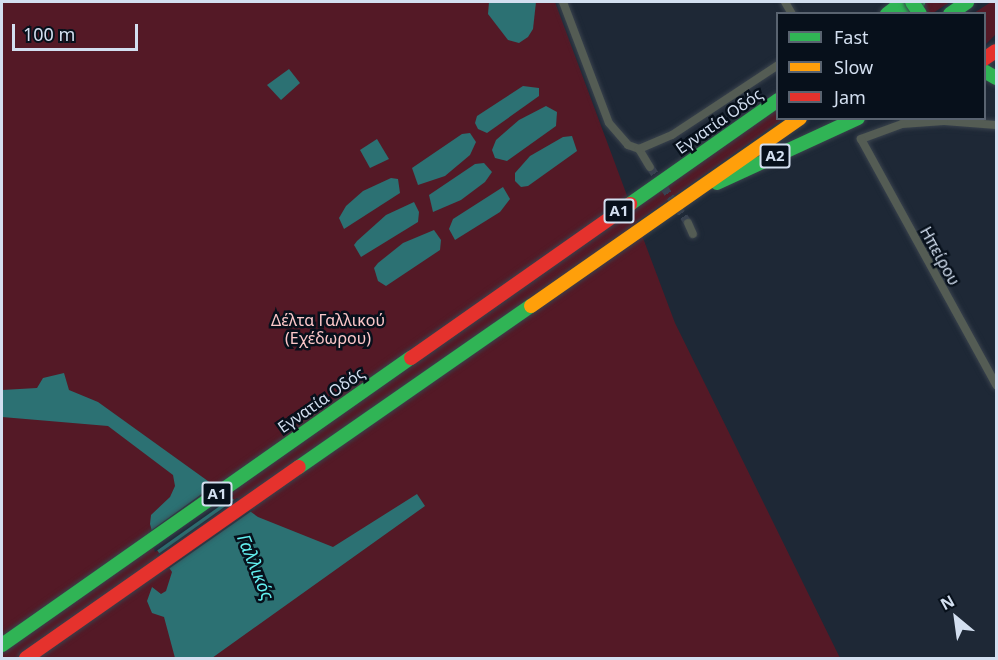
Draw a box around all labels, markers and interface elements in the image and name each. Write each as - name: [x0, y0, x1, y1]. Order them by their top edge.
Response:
- scale bar: [15, 12, 141, 50]
- legend: [776, 12, 986, 120]
- text: 100 m: [23, 22, 75, 46]
- text: Fast: [834, 25, 869, 49]
- text: Slow: [834, 55, 873, 79]
- street label: Εγνατία Οδός: [672, 84, 766, 158]
- text: Jam: [834, 85, 866, 109]
- road number: Α2: [758, 144, 792, 168]
- road number: Α1: [602, 199, 636, 223]
- street label: Ηπείρου: [916, 223, 964, 289]
- park label: Δέλτα Γαλλικού (Εχέδωρου): [271, 310, 385, 348]
- street label: Εγνατία Οδός: [274, 363, 368, 437]
- road number: Α1: [200, 482, 234, 506]
- water label: Γαλλικός: [233, 531, 279, 603]
- north arrow: [926, 588, 986, 648]
- text: N: [936, 589, 958, 615]

